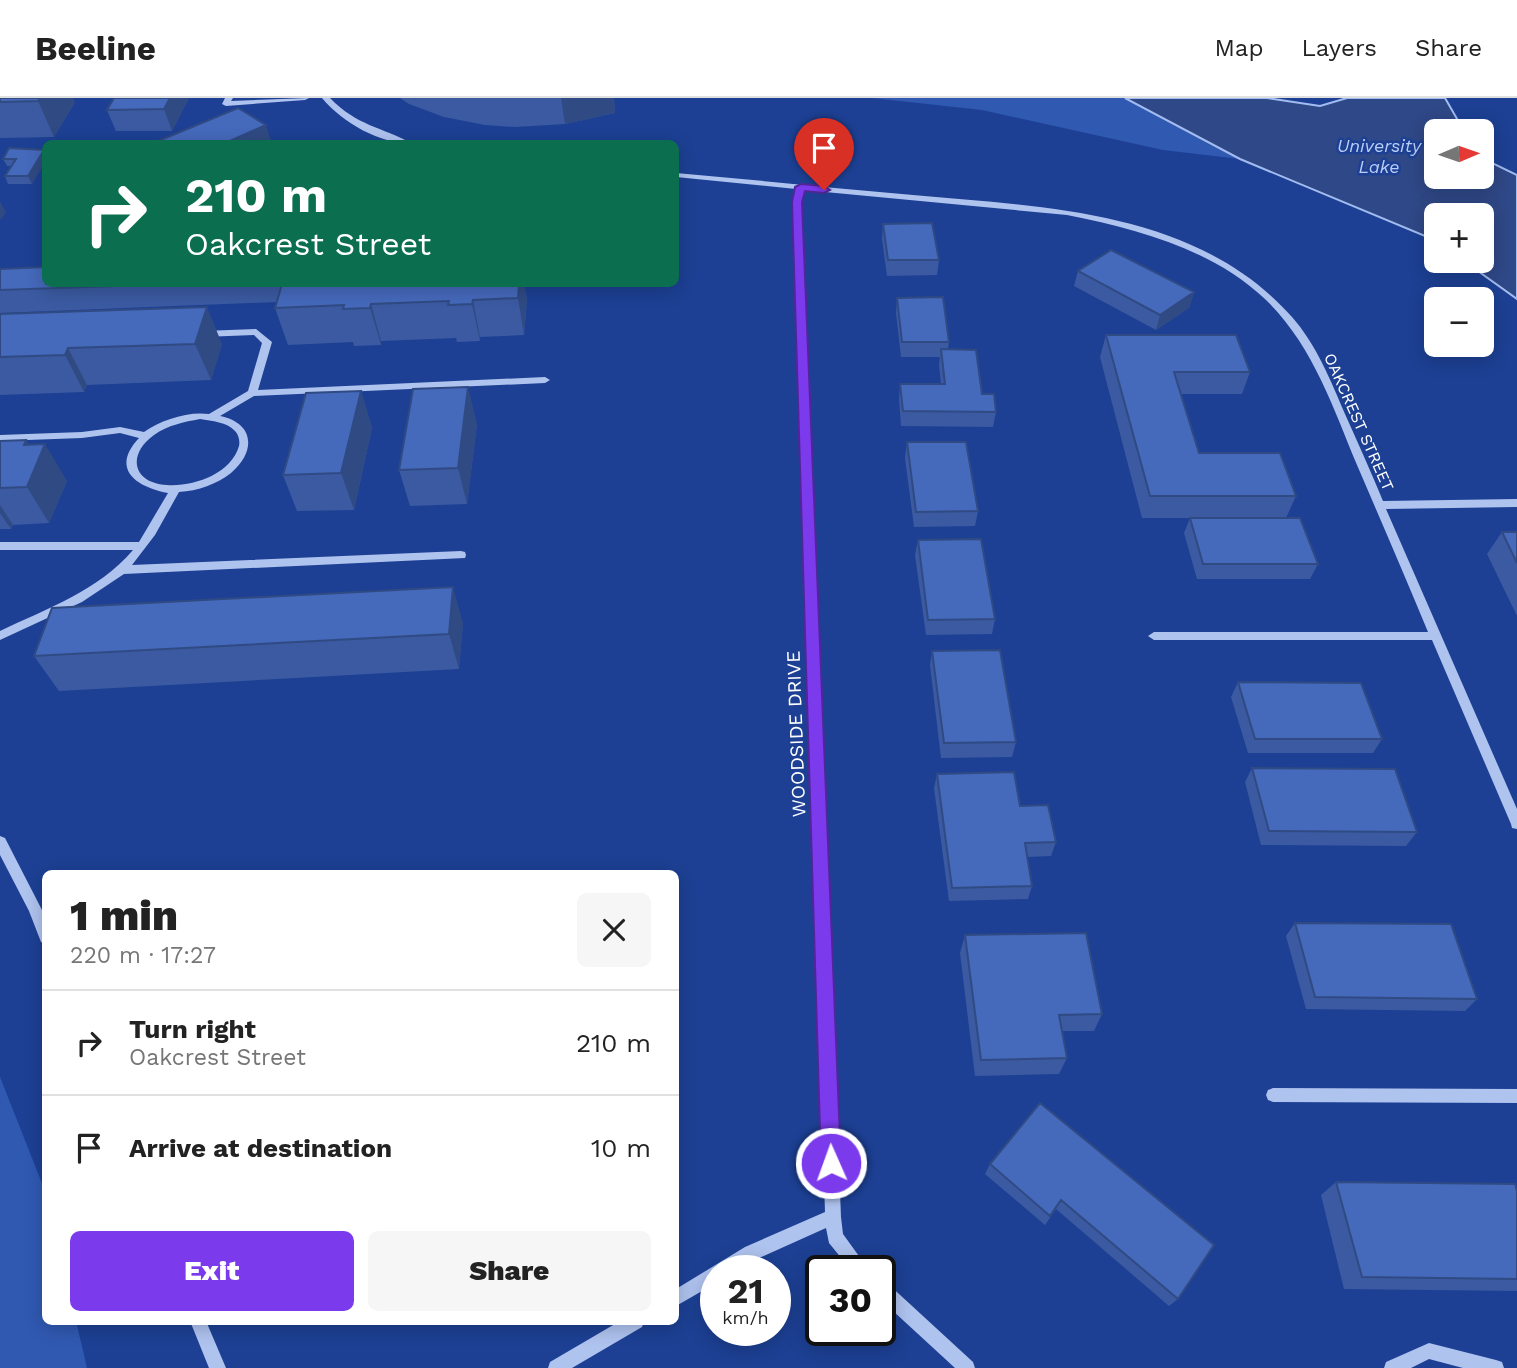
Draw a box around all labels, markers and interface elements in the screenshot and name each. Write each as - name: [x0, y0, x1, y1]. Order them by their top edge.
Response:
- text: Beeline: [35, 29, 156, 68]
- text: Map: [1215, 34, 1263, 62]
- text: Layers: [1301, 34, 1377, 62]
- text: Share: [1415, 34, 1482, 62]
- pin: [794, 118, 854, 190]
- north arrow: [1424, 119, 1494, 189]
- map controls: [1424, 119, 1494, 357]
- icon: arrive: [805, 129, 843, 167]
- water label: University Lake: [1337, 135, 1423, 177]
- text: 210 m: [185, 166, 327, 224]
- icon: right: [70, 168, 161, 259]
- button: +: [1424, 203, 1494, 273]
- text: Oakcrest Street: [185, 225, 431, 263]
- button: −: [1424, 287, 1494, 357]
- street label: OAKCREST STREET: [1320, 350, 1398, 494]
- street label: WOODSIDE DRIVE: [782, 650, 810, 818]
- text: 1 min: [70, 891, 178, 940]
- button: close: [577, 893, 651, 967]
- text: 220 m · 17:27: [70, 942, 216, 969]
- text: Turn right: [129, 1014, 256, 1044]
- icon: right: [70, 1024, 108, 1062]
- text: 210 m: [576, 1028, 651, 1058]
- text: Oakcrest Street: [129, 1044, 306, 1071]
- position arrow: [794, 1126, 868, 1200]
- icon: arrive: [70, 1129, 108, 1167]
- text: Arrive at destination: [129, 1133, 392, 1163]
- text: 10 m: [591, 1133, 651, 1163]
- button: Exit: [70, 1231, 354, 1311]
- button: Share: [368, 1231, 651, 1311]
- speed limit sign: 30: [805, 1255, 896, 1346]
- text: 21: [728, 1270, 763, 1312]
- text: km/h: [722, 1307, 769, 1328]

